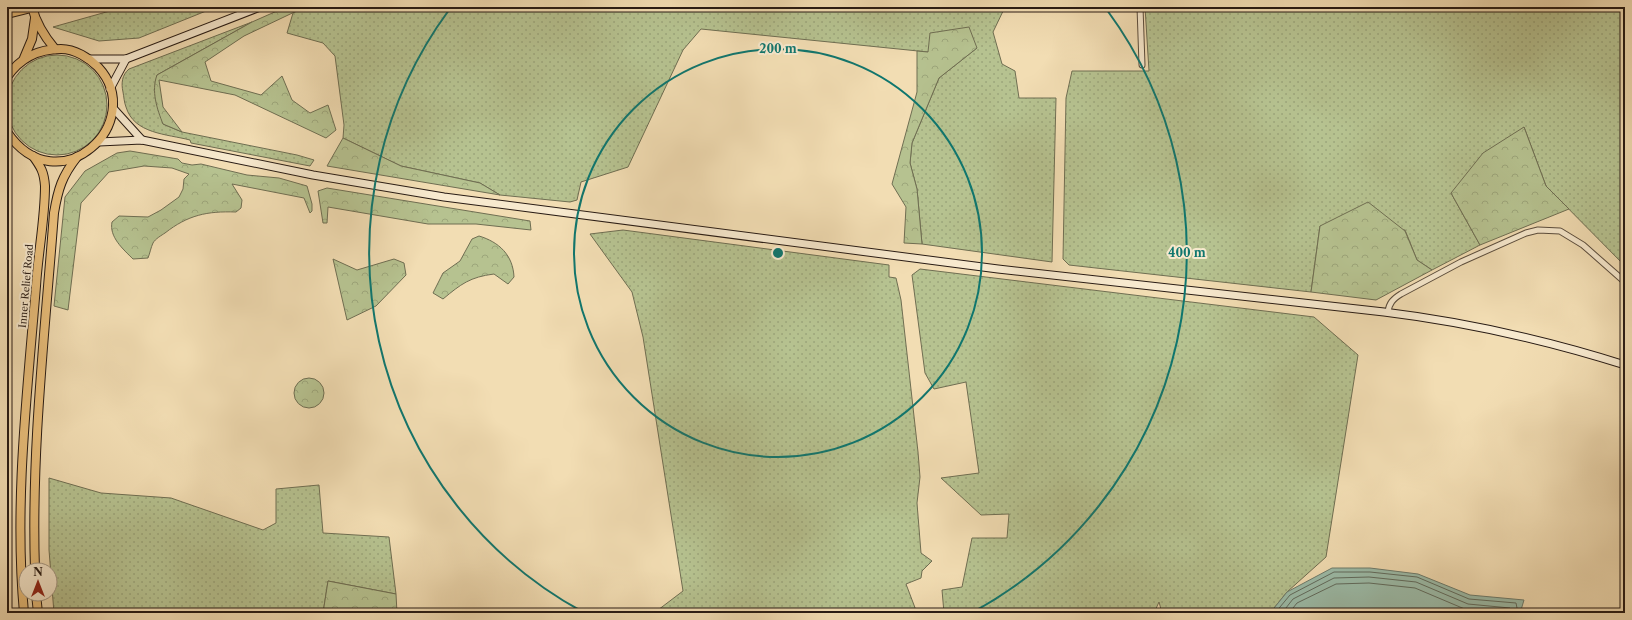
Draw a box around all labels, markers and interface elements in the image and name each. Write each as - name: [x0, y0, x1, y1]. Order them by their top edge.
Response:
- text: 200 m: [759, 41, 797, 56]
- street label: Inner Relief Road: [16, 244, 36, 328]
- text: 400 m: [1168, 245, 1206, 260]
- centre of rings: [771, 246, 785, 260]
- north arrow: [18, 562, 58, 602]
- text: N: [33, 565, 43, 579]

